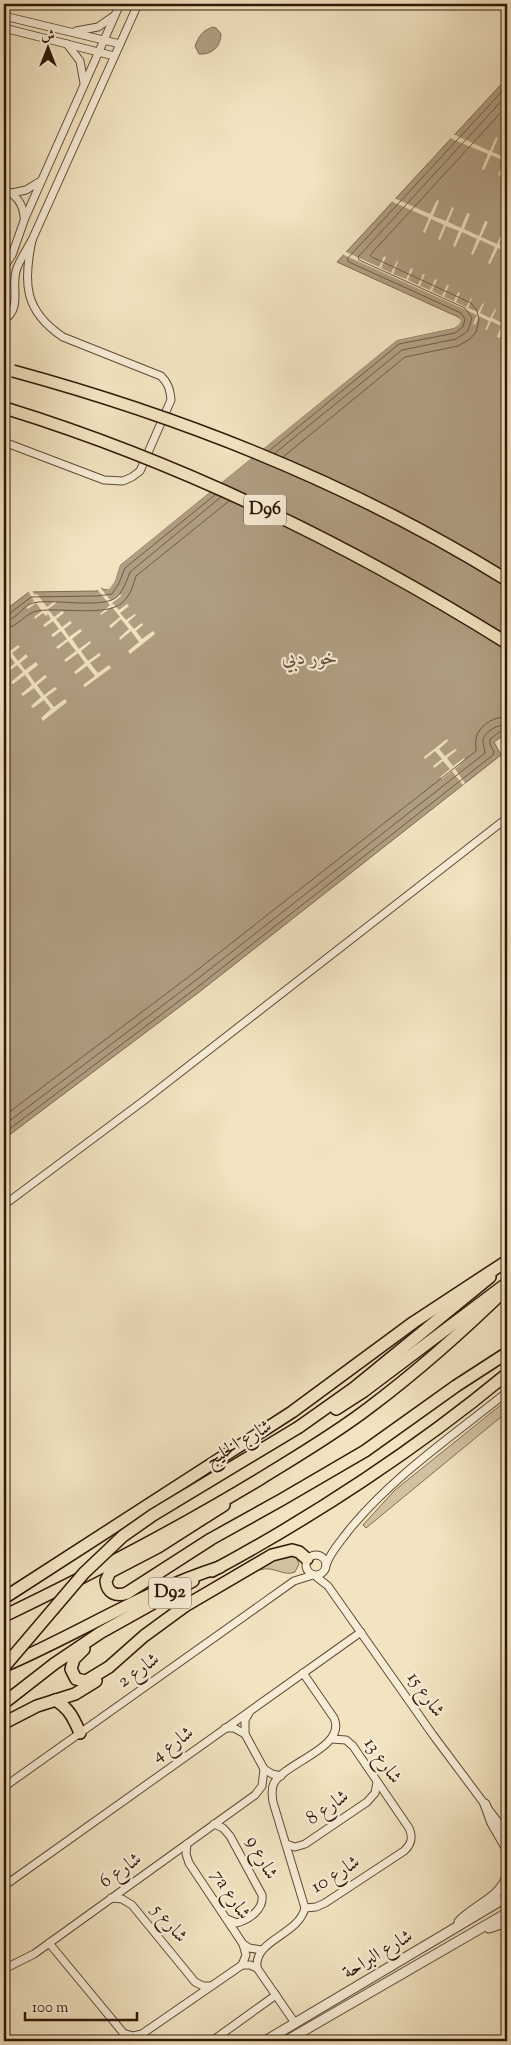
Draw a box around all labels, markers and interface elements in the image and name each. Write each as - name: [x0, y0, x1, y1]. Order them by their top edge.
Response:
- north arrow: [22, 22, 72, 72]
- text: ش: [41, 27, 55, 47]
- road number: D96: [244, 494, 286, 526]
- water label: خور دبي: [282, 645, 338, 674]
- street label: شارع الخليج: [200, 1413, 279, 1476]
- road number: D92: [149, 1578, 191, 1609]
- street label: شارع 2: [112, 1647, 166, 1695]
- street label: شارع 15: [400, 1667, 450, 1723]
- street label: شارع 4: [146, 1720, 200, 1770]
- street label: شارع 13: [356, 1732, 408, 1790]
- street label: شارع 8: [301, 1784, 355, 1832]
- street label: شارع 9: [238, 1831, 284, 1885]
- street label: شارع 6: [94, 1847, 148, 1895]
- street label: شارع 10: [306, 1849, 366, 1901]
- street label: 7a شارع: [204, 1864, 256, 1926]
- street label: شارع 5: [144, 1898, 193, 1949]
- street label: شارع البراحة: [338, 1923, 418, 1987]
- scale bar: [25, 1990, 138, 2022]
- text: 100 m: [32, 1998, 69, 2019]

